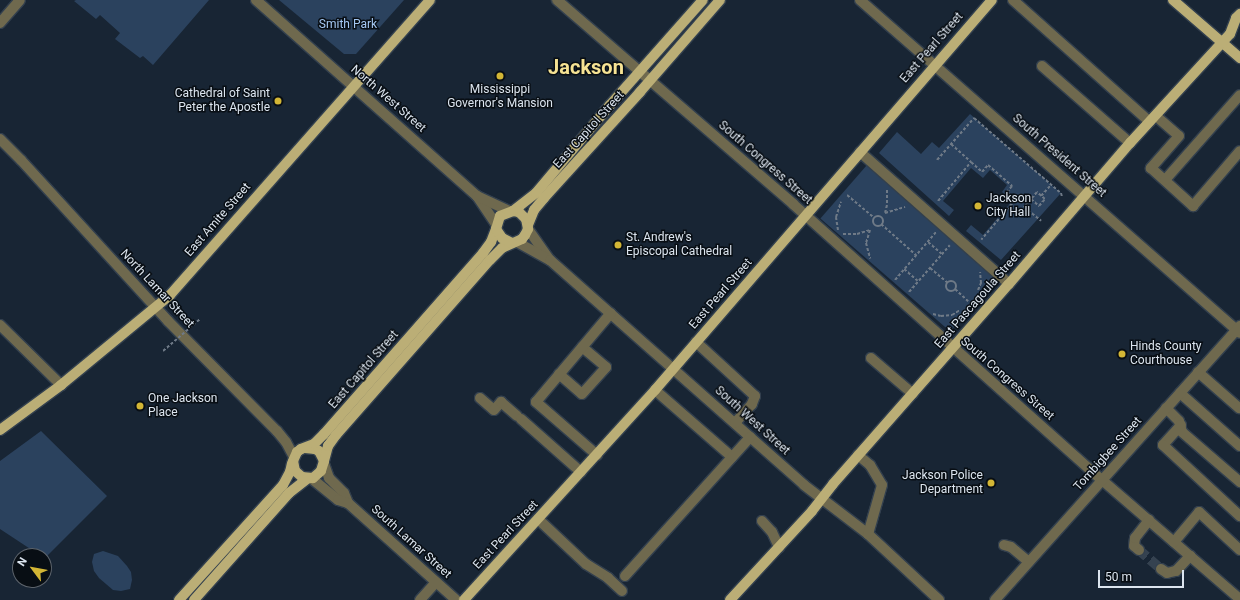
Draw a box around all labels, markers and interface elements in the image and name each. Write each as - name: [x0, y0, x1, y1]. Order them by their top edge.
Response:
- street label: East Pearl Street: [898, 10, 966, 86]
- park label: Smith Park: [319, 18, 377, 32]
- district label: Jackson: [548, 55, 624, 79]
- street label: North West Street: [347, 62, 429, 136]
- marker: Mississippi Governor's Mansion: [495, 71, 505, 81]
- place label: Mississippi Governor's Mansion: [447, 83, 553, 111]
- place label: Cathedral of Saint Peter the Apostle: [175, 87, 270, 115]
- street label: East Capitol Street: [551, 89, 627, 171]
- marker: Cathedral of Saint Peter the Apostle: [273, 96, 283, 106]
- street label: South President Street: [1009, 111, 1109, 201]
- street label: South Congress Street: [715, 118, 815, 208]
- street label: East Amite Street: [182, 180, 254, 260]
- place label: Jackson City Hall: [986, 192, 1031, 220]
- marker: Jackson City Hall: [973, 201, 983, 211]
- place label: St. Andrew's Episcopal Cathedral: [626, 231, 732, 259]
- marker: St. Andrew's Episcopal Cathedral: [613, 240, 623, 250]
- street label: North Lamar Street: [117, 247, 197, 331]
- street label: East Pascagoula Street: [932, 249, 1024, 351]
- street label: East Pearl Street: [687, 256, 755, 332]
- street label: East Capitol Street: [326, 328, 402, 412]
- street label: South Congress Street: [957, 334, 1057, 424]
- place label: Hinds County Courthouse: [1130, 340, 1202, 368]
- marker: Hinds County Courthouse: [1117, 349, 1127, 359]
- street label: South West Street: [712, 384, 792, 458]
- place label: One Jackson Place: [148, 392, 217, 420]
- marker: One Jackson Place: [135, 401, 145, 411]
- street label: Tombigbee Street: [1071, 414, 1145, 494]
- place label: Jackson Police Department: [902, 469, 983, 497]
- marker: Jackson Police Department: [986, 478, 996, 488]
- street label: East Pearl Street: [471, 498, 541, 572]
- street label: South Lamar Street: [368, 502, 454, 582]
- north arrow: [12, 548, 52, 588]
- text: N: [15, 555, 30, 569]
- scale bar: [1100, 562, 1186, 588]
- text: 50 m: [1105, 570, 1132, 584]

